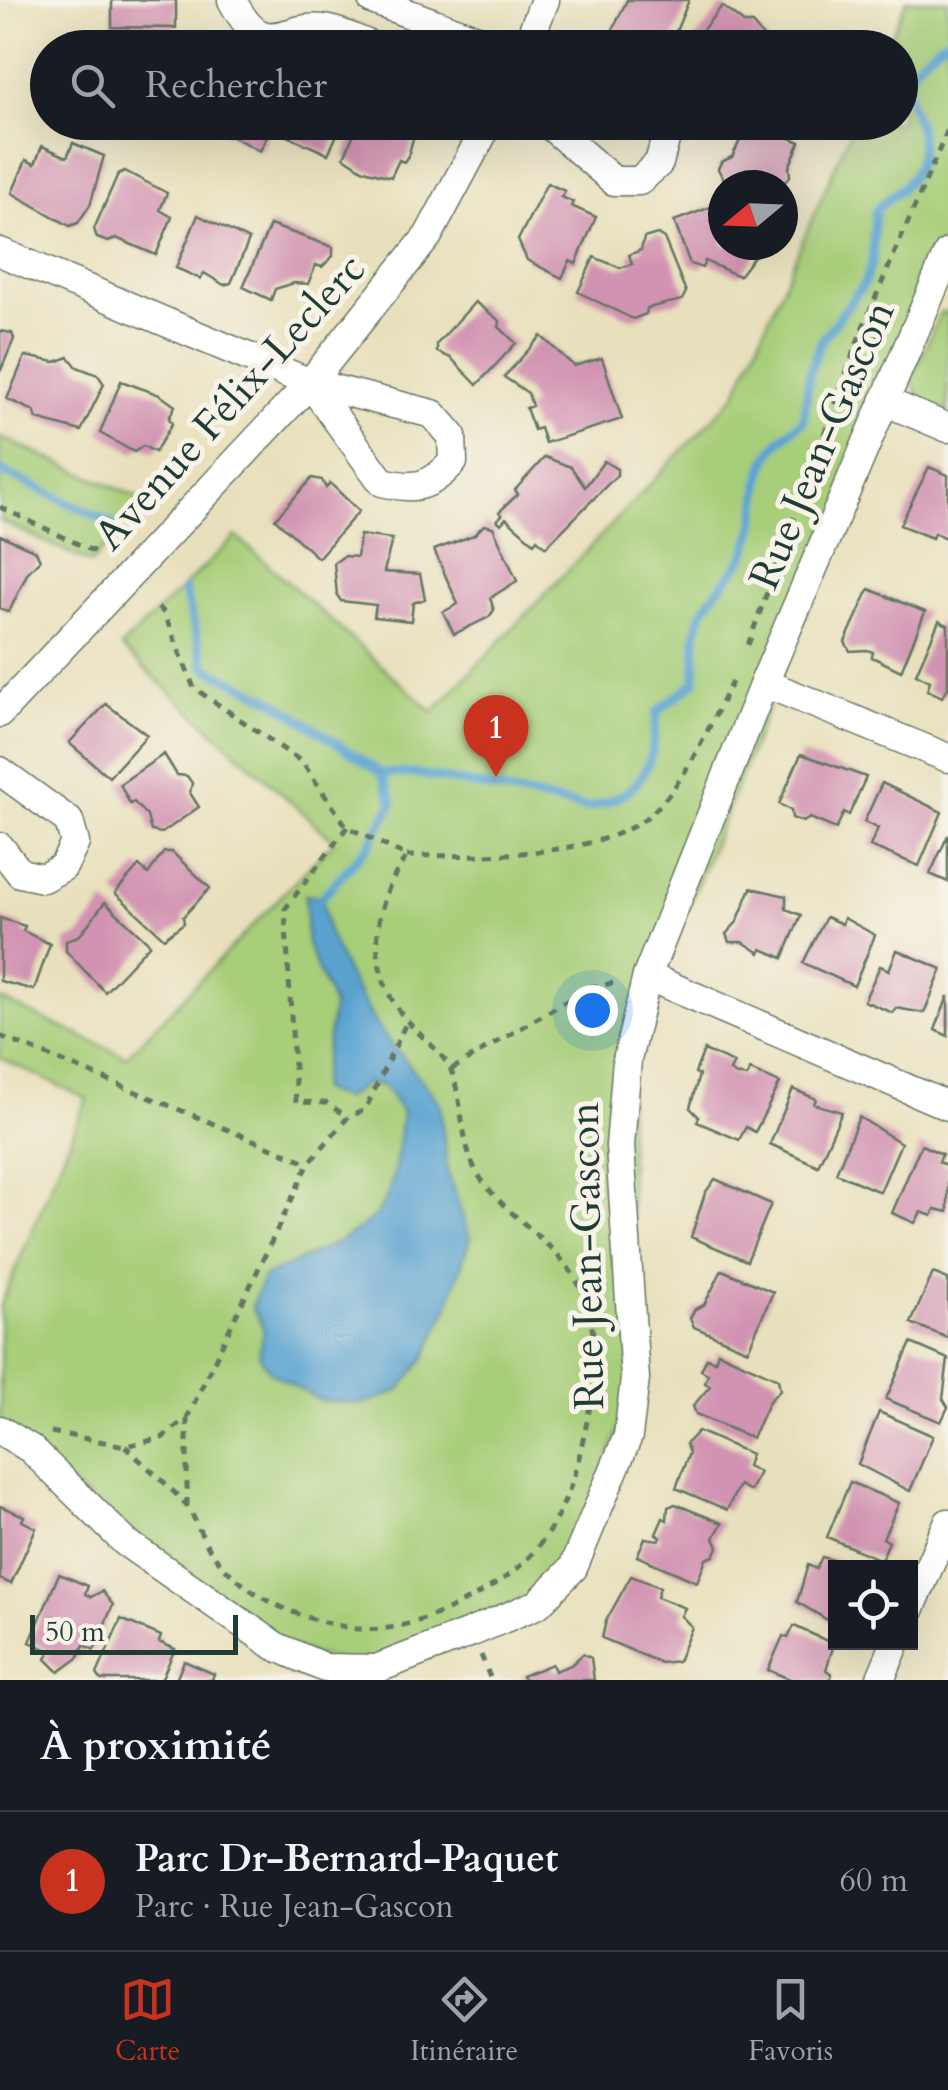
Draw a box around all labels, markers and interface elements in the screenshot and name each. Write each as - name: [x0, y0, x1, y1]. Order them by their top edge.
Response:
- search box: [30, 30, 918, 140]
- icon: search: [65, 58, 120, 113]
- text: Rechercher: [145, 59, 327, 111]
- north arrow: [708, 170, 798, 260]
- street label: Avenue Félix-Leclerc: [82, 242, 378, 562]
- street label: Rue Jean-Gascon: [736, 292, 908, 598]
- pin: 1: [464, 694, 528, 777]
- your location: [567, 985, 618, 1036]
- street label: Rue Jean-Gascon: [556, 1102, 618, 1410]
- map controls: [828, 1560, 918, 1650]
- button: locate: [828, 1560, 918, 1650]
- scale bar: [30, 1610, 238, 1654]
- text: 50 m: [45, 1613, 105, 1651]
- text: À proximité: [40, 1717, 272, 1774]
- text: Parc Dr-Bernard-Paquet: [135, 1833, 558, 1885]
- text: 1: [64, 1859, 81, 1903]
- text: 60 m: [840, 1859, 908, 1903]
- text: Parc · Rue Jean-Gascon: [135, 1885, 454, 1929]
- tab: Carte: [115, 1972, 180, 2070]
- tab: Itinéraire: [410, 1972, 518, 2070]
- tab: Favoris: [748, 1972, 833, 2070]

